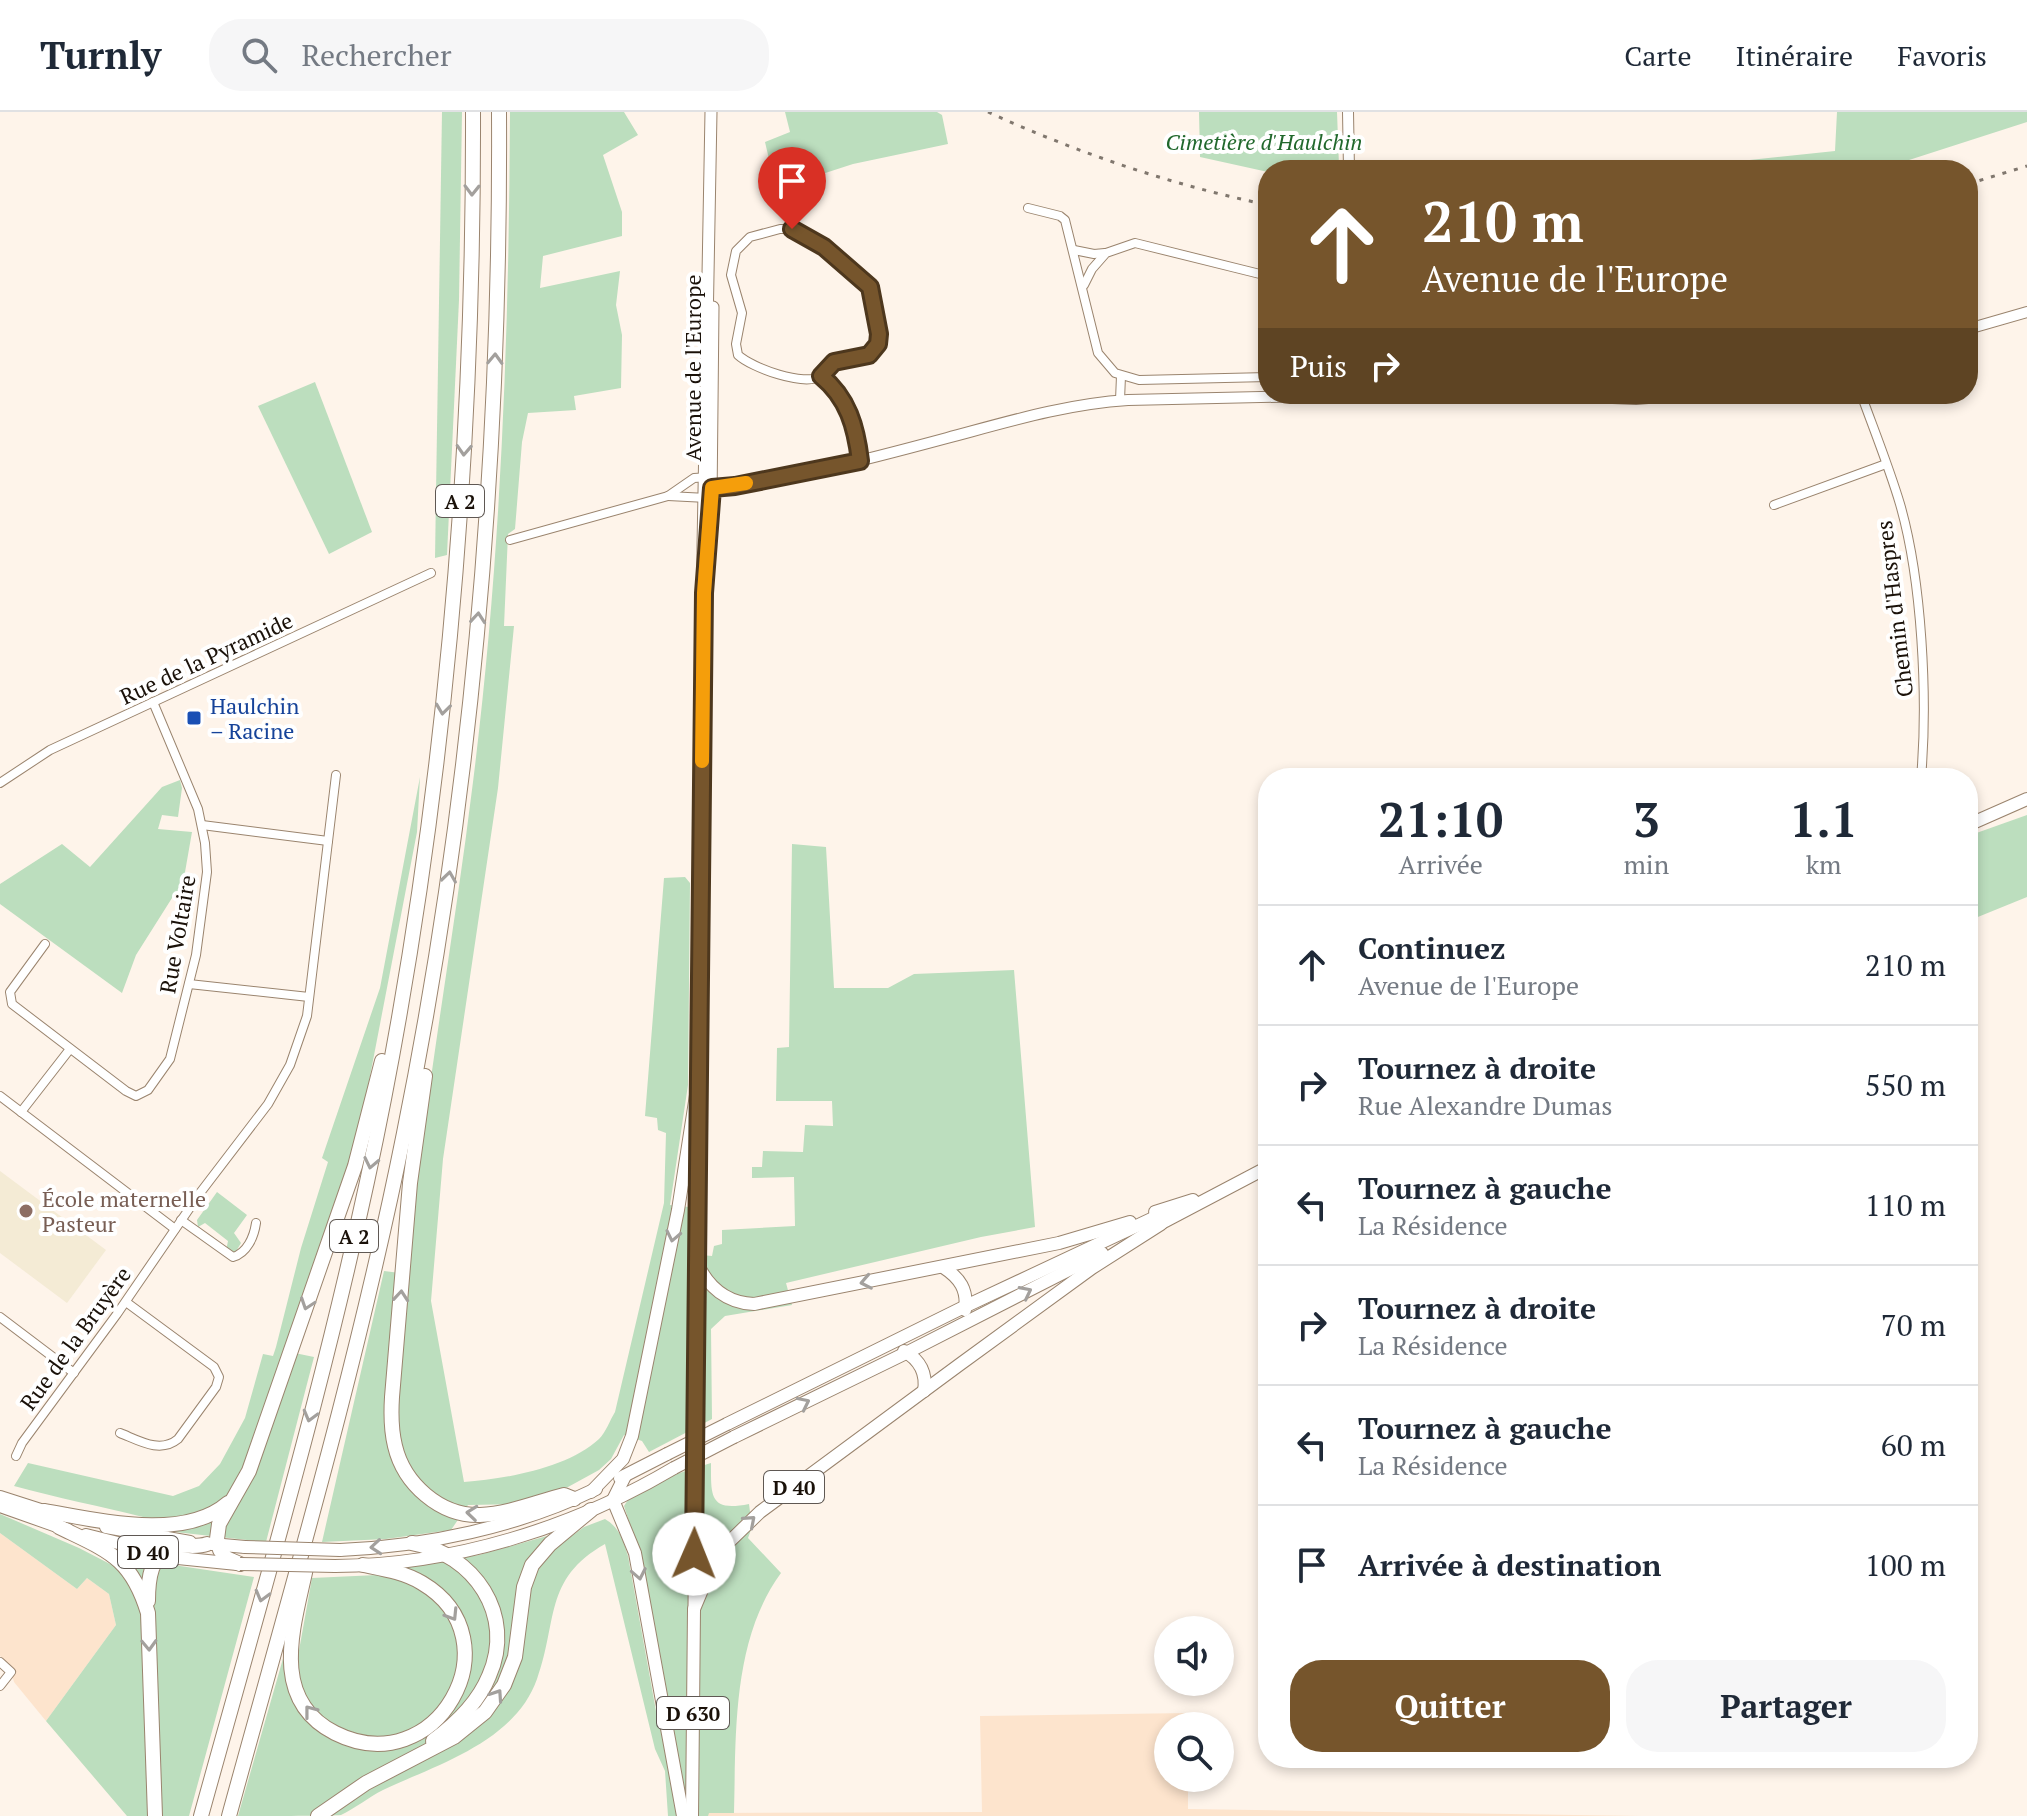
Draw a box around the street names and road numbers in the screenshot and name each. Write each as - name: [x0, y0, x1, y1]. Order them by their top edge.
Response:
- street label: Avenue de l'Europe: [678, 274, 707, 462]
- road number: A 2: [436, 485, 484, 517]
- street label: Chemin d'Haspres: [1869, 519, 1919, 699]
- street label: Rue de la Pyramide: [115, 605, 297, 711]
- street label: Rue Voltaire: [152, 873, 202, 995]
- road number: A 2: [330, 1220, 378, 1252]
- street label: Rue de la Bruyère: [13, 1260, 137, 1416]
- road number: D 40: [764, 1471, 824, 1503]
- road number: D 40: [118, 1536, 178, 1568]
- road number: D 630: [657, 1697, 729, 1729]

